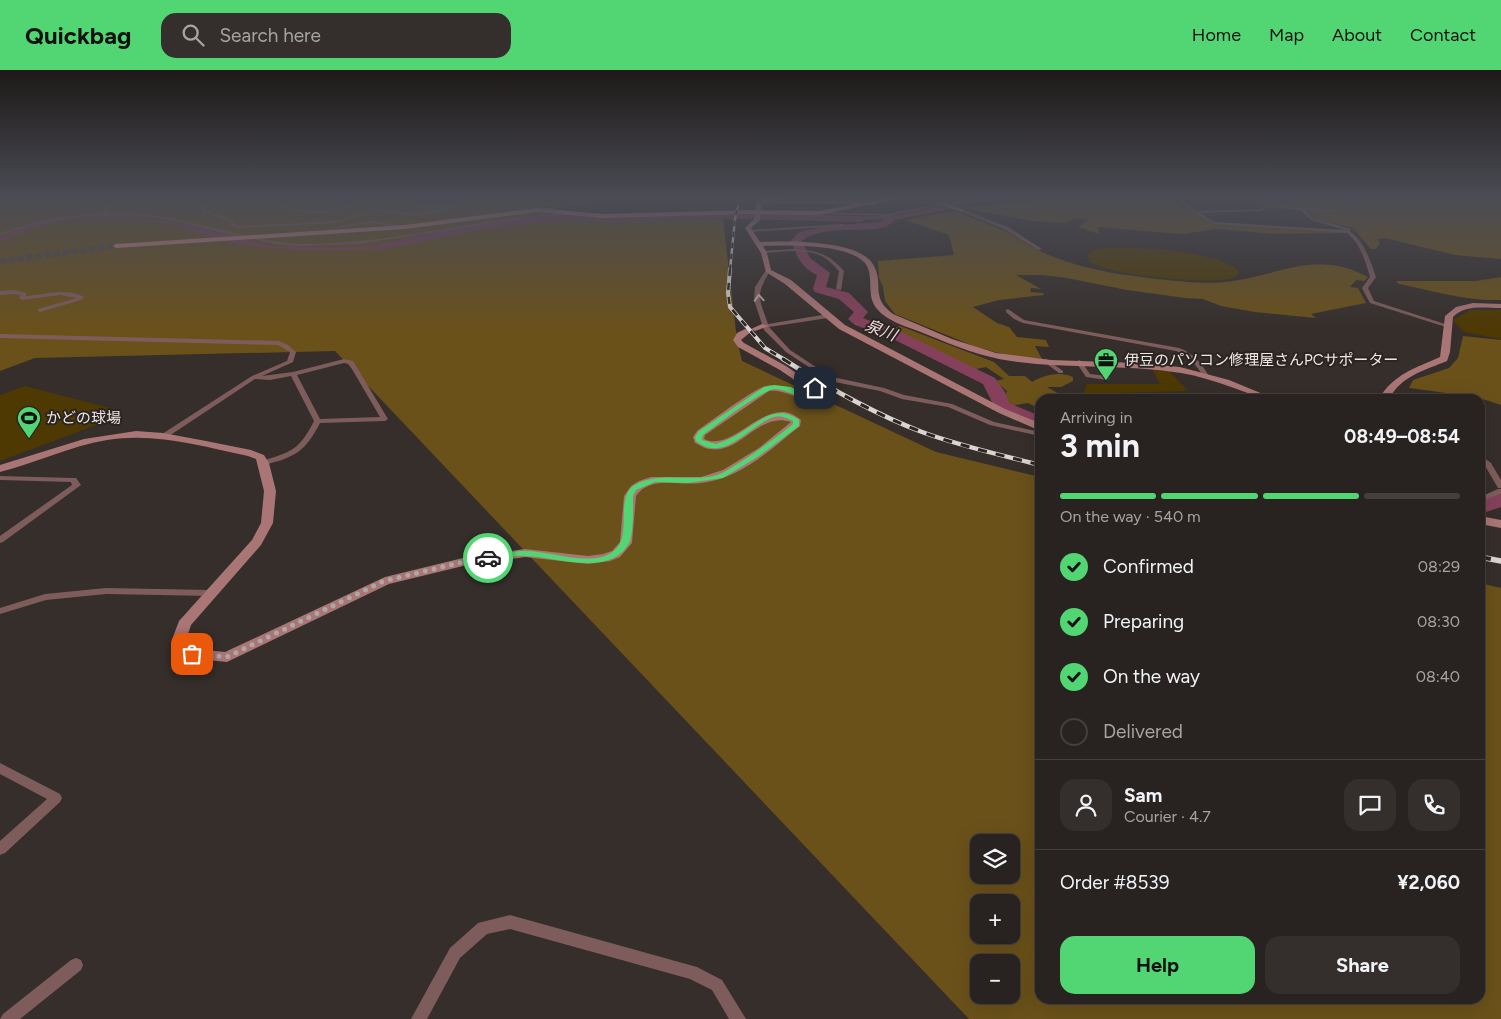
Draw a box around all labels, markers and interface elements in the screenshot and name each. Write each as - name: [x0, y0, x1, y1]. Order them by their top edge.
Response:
- search box: [161, 13, 511, 58]
- text: Quickbag: [25, 21, 131, 50]
- icon: search: [179, 21, 207, 49]
- text: Search here: [219, 24, 321, 47]
- text: Home: [1192, 24, 1241, 46]
- text: Map: [1269, 24, 1304, 46]
- text: About: [1332, 24, 1382, 46]
- text: Contact: [1410, 24, 1476, 46]
- one-way arrow: [753, 293, 764, 301]
- water label: 泉川: [863, 315, 901, 345]
- office icon: 伊豆のパソコン修理屋さんPCサポーター: [1093, 347, 1119, 381]
- place label: 伊豆のパソコン修理屋さんPCサポーター: [1124, 351, 1399, 369]
- pin: [794, 367, 836, 409]
- icon: home: [801, 374, 829, 402]
- sports icon: かどの球場: [16, 405, 42, 439]
- text: Arriving in: [1060, 408, 1132, 427]
- place label: かどの球場: [46, 409, 121, 427]
- text: 08:49–08:54: [1344, 425, 1460, 448]
- text: 3 min: [1060, 427, 1140, 465]
- text: On the way · 540 m: [1060, 507, 1201, 526]
- courier: [463, 533, 513, 583]
- icon: car: [474, 544, 502, 572]
- icon: check: [1060, 553, 1088, 581]
- text: Confirmed: [1103, 555, 1194, 578]
- text: 08:29: [1418, 557, 1460, 576]
- icon: check: [1060, 608, 1088, 636]
- text: Preparing: [1103, 610, 1184, 633]
- text: 08:30: [1417, 612, 1460, 631]
- pin: [171, 633, 213, 675]
- icon: bag: [178, 640, 206, 668]
- icon: check: [1060, 663, 1088, 691]
- text: On the way: [1103, 665, 1200, 688]
- text: 08:40: [1416, 667, 1460, 686]
- text: Delivered: [1103, 720, 1183, 743]
- button: person: [1060, 779, 1112, 831]
- button: chat: [1344, 779, 1396, 831]
- button: phone: [1408, 779, 1460, 831]
- text: Sam: [1124, 784, 1162, 807]
- text: Courier · 4.7: [1124, 807, 1211, 826]
- map controls: [970, 834, 1020, 1004]
- button: layers: [970, 834, 1020, 884]
- text: Order #8539: [1060, 871, 1169, 894]
- text: ¥2,060: [1397, 871, 1460, 894]
- button: +: [970, 894, 1020, 944]
- button: Help: [1060, 936, 1255, 994]
- button: Share: [1265, 936, 1460, 994]
- button: −: [970, 954, 1020, 1004]

